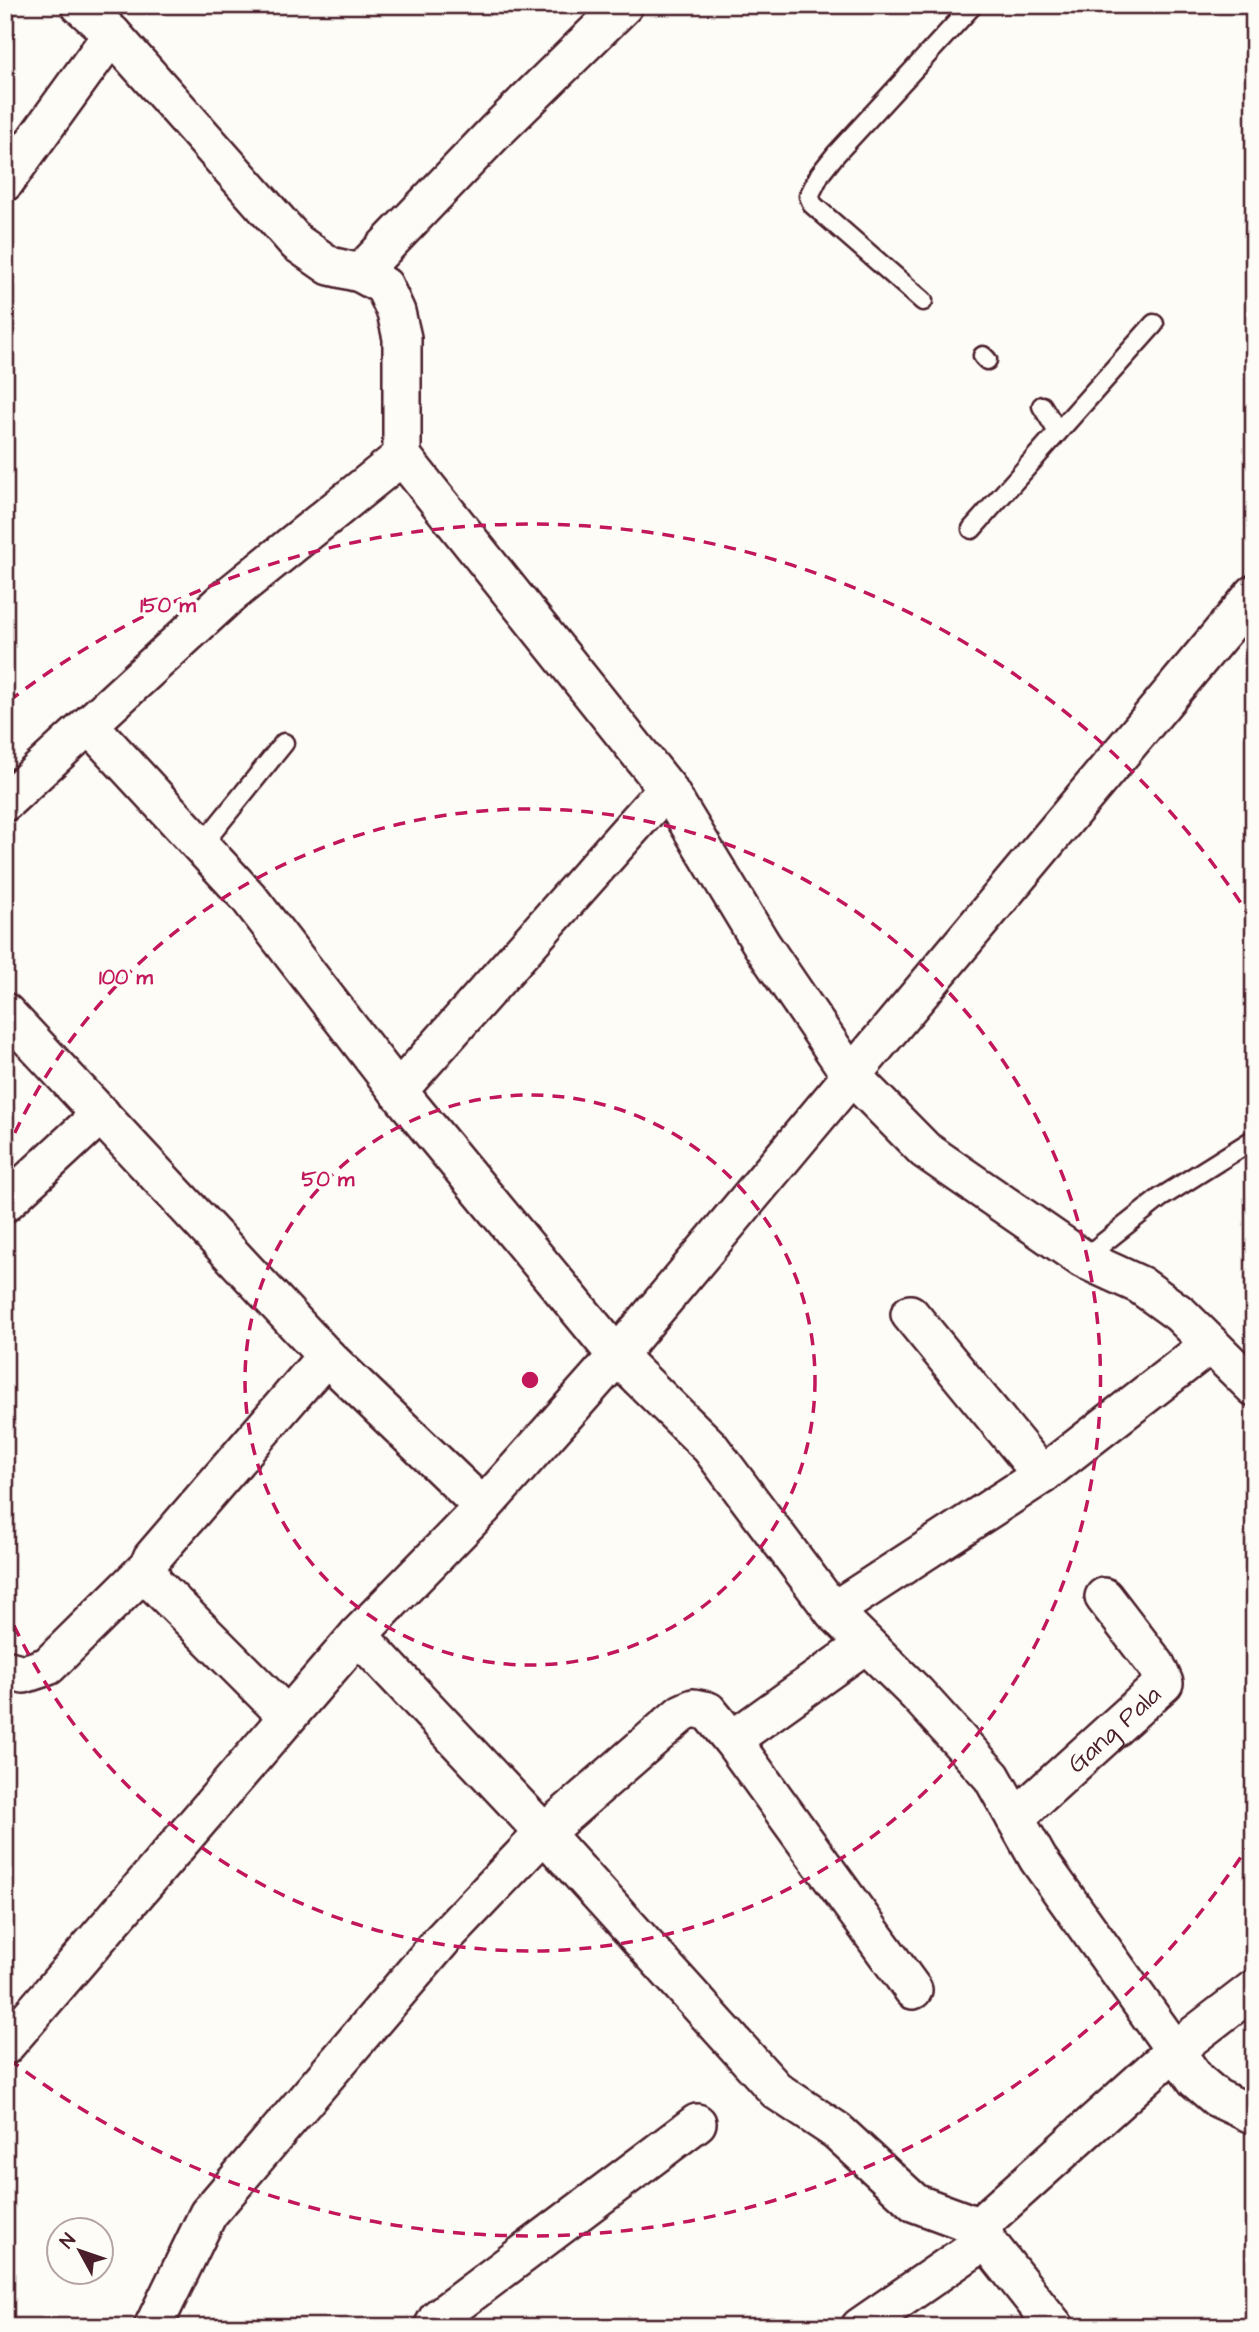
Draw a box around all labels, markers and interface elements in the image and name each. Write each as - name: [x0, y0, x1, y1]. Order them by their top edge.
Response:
- text: 150 m: [140, 591, 196, 620]
- text: 100 m: [99, 963, 154, 992]
- text: 50 m: [302, 1165, 355, 1194]
- centre of rings: [518, 1368, 542, 1392]
- street label: Gang Pala: [1059, 1677, 1169, 1781]
- north arrow: [46, 2216, 116, 2286]
- text: N: [54, 2228, 82, 2254]

